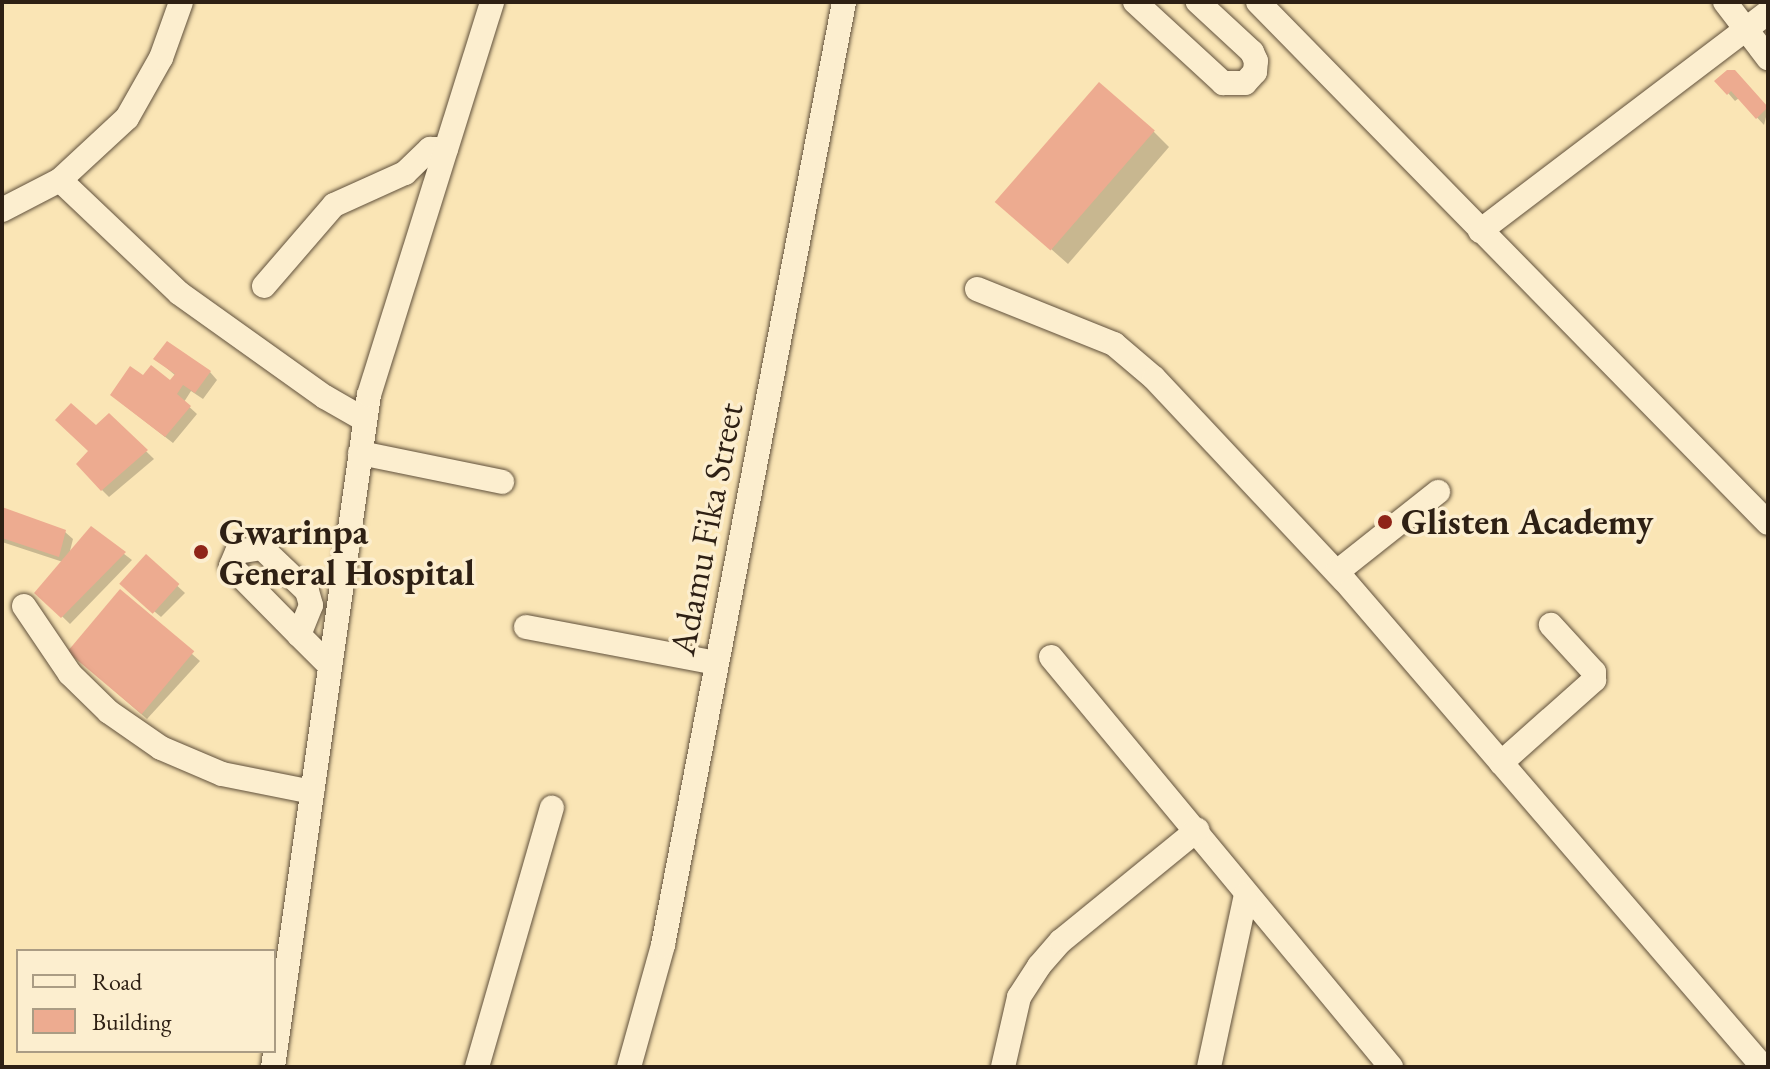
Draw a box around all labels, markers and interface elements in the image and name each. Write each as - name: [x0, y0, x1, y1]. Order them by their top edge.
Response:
- street label: Adamu Fika Street: [660, 399, 752, 659]
- place label: Glisten Academy: [1401, 500, 1653, 544]
- place label: Gwarinpa General Hospital: [219, 509, 475, 594]
- marker: Glisten Academy: [1376, 513, 1394, 531]
- marker: Gwarinpa General Hospital: [190, 541, 212, 563]
- legend: [16, 949, 276, 1053]
- text: Road: [92, 966, 142, 997]
- text: Building: [92, 1006, 172, 1037]

